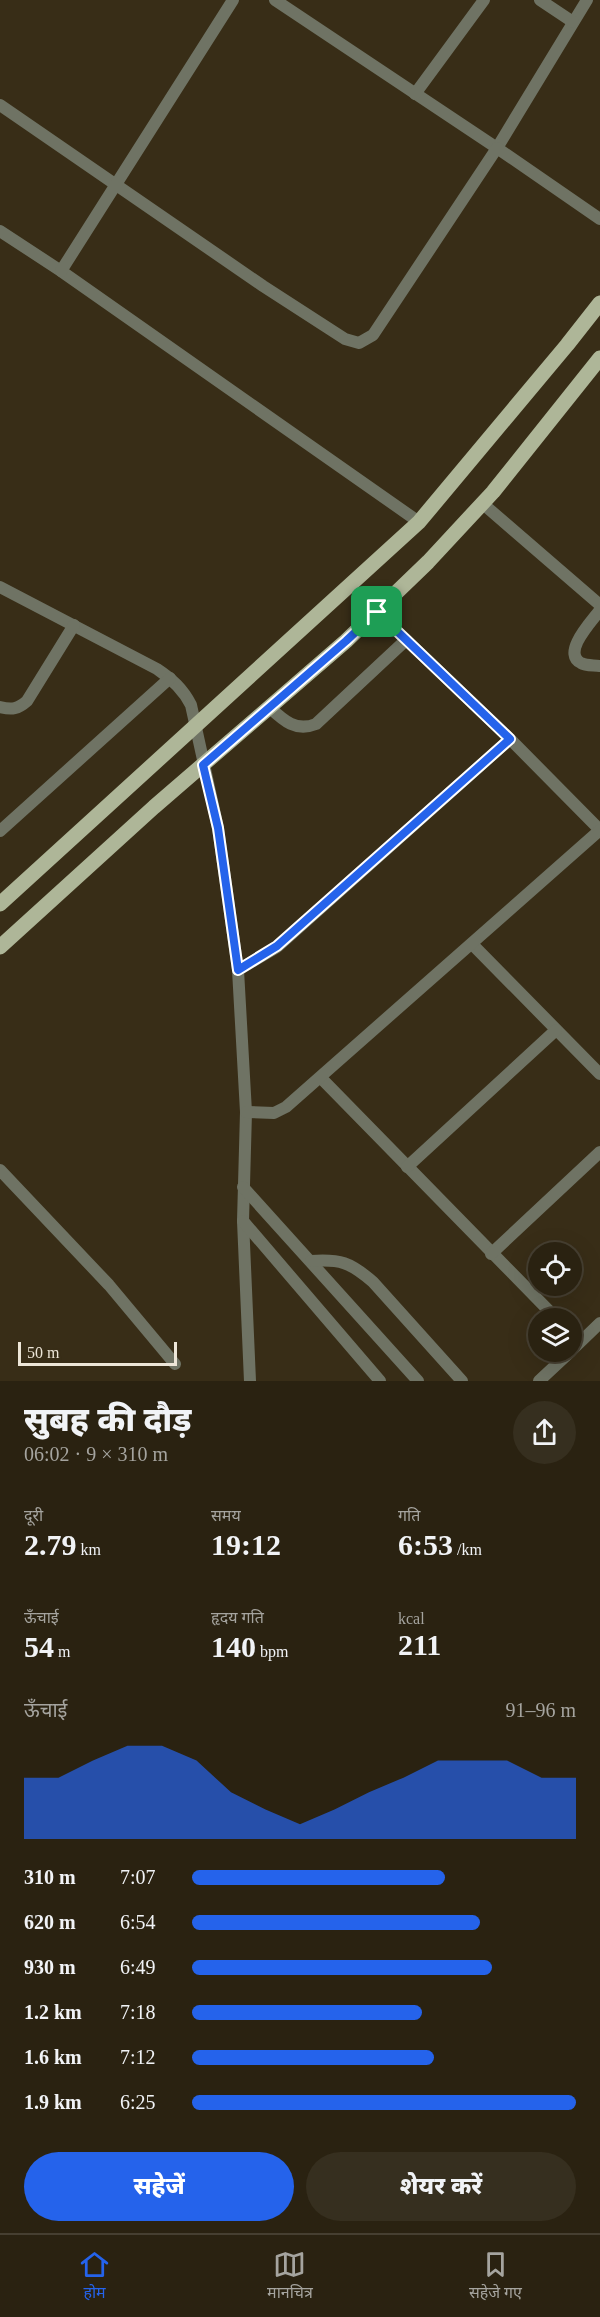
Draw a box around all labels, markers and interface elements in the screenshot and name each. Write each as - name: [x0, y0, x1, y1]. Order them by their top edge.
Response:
- pin: [351, 586, 402, 637]
- icon: arrive: [360, 595, 393, 628]
- map controls: [528, 1242, 582, 1362]
- button: locate: [528, 1242, 582, 1296]
- button: layers: [528, 1308, 582, 1362]
- scale bar: [18, 1339, 177, 1366]
- text: 50 m: [27, 1344, 59, 1361]
- button: share: [513, 1401, 576, 1464]
- text: सुबह की दौड़: [24, 1402, 192, 1438]
- text: 06:02 · 9 × 310 m: [24, 1443, 168, 1465]
- text: दूरी: [24, 1507, 43, 1524]
- text: समय: [211, 1507, 241, 1524]
- text: गति: [398, 1507, 420, 1524]
- text: 2.79: [24, 1528, 77, 1561]
- text: 19:12: [211, 1528, 281, 1561]
- text: 6:53: [398, 1528, 453, 1561]
- text: km: [77, 1541, 101, 1558]
- text: /km: [453, 1541, 482, 1558]
- text: ऊँचाई: [24, 1609, 59, 1626]
- text: हृदय गति: [211, 1609, 264, 1626]
- text: kcal: [398, 1610, 425, 1627]
- text: 211: [398, 1628, 441, 1661]
- text: 54: [24, 1630, 54, 1663]
- text: 140: [211, 1630, 256, 1663]
- text: m: [54, 1643, 70, 1660]
- text: bpm: [256, 1643, 288, 1660]
- text: ऊँचाई: [24, 1699, 67, 1721]
- text: 91–96 m: [505, 1699, 576, 1721]
- text: 310 m: [24, 1866, 76, 1888]
- text: 7:07: [120, 1866, 156, 1888]
- text: 620 m: [24, 1911, 76, 1933]
- text: 6:54: [120, 1911, 156, 1933]
- text: 930 m: [24, 1956, 76, 1978]
- text: 6:49: [120, 1956, 156, 1978]
- text: 1.2 km: [24, 2001, 82, 2023]
- text: 7:18: [120, 2001, 156, 2023]
- text: 1.6 km: [24, 2046, 82, 2068]
- text: 7:12: [120, 2046, 156, 2068]
- text: 1.9 km: [24, 2091, 82, 2113]
- text: 6:25: [120, 2091, 156, 2113]
- button: सहेजें: [24, 2152, 294, 2221]
- button: शेयर करें: [306, 2152, 576, 2221]
- tab: होम: [78, 2248, 111, 2305]
- tab: मानचित्र: [267, 2248, 313, 2305]
- tab: सहेजे गए: [469, 2248, 522, 2305]

